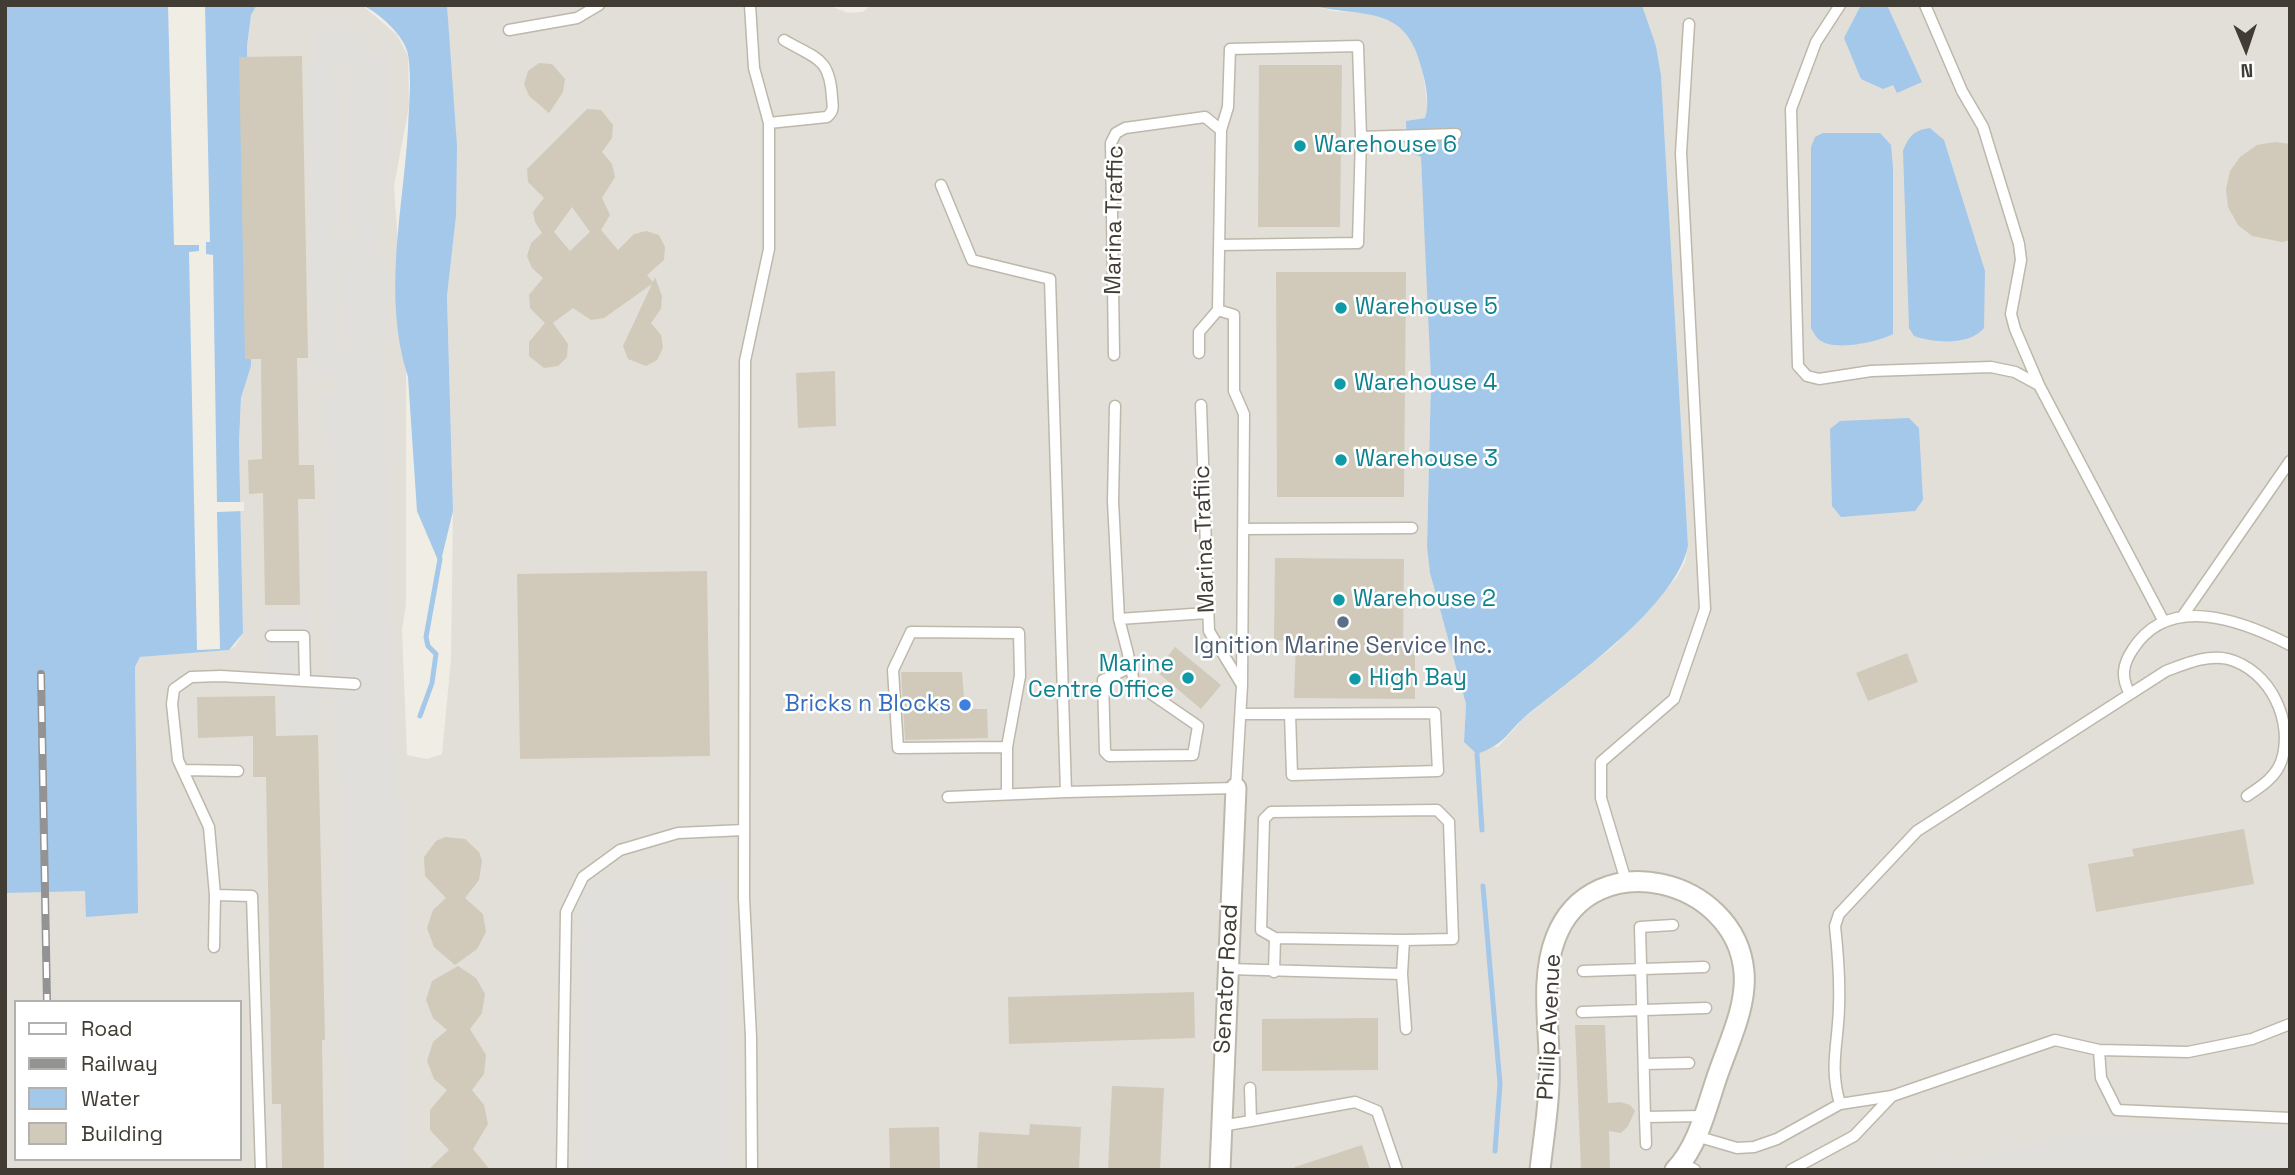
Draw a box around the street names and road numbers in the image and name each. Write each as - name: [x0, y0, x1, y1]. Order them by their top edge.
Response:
- street label: Marina Traffic: [1100, 145, 1130, 295]
- street label: Marina Trafiic: [1189, 465, 1221, 613]
- street label: Senator Road: [1209, 904, 1245, 1054]
- street label: Philip Avenue: [1532, 953, 1568, 1101]

